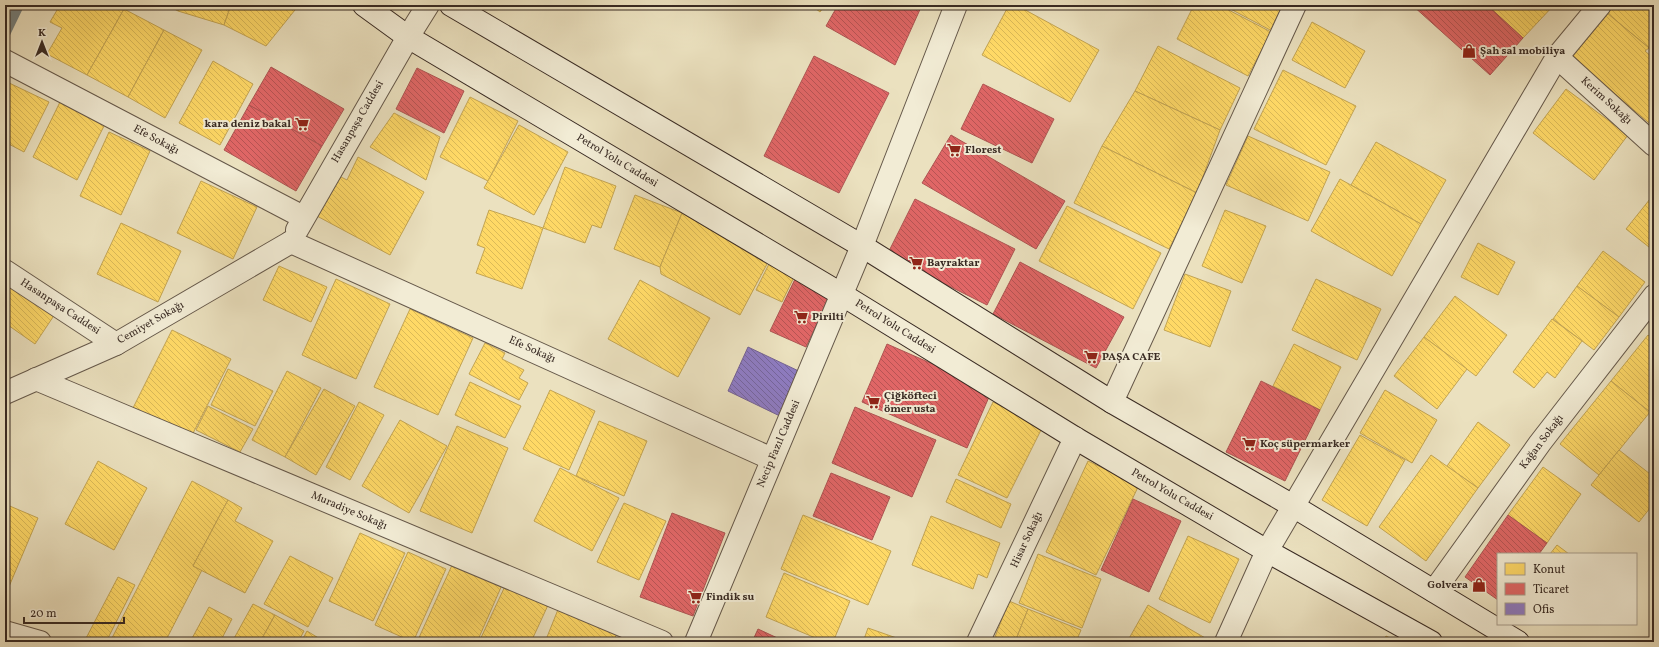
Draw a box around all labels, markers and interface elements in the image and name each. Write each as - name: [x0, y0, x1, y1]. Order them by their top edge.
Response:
- north arrow: [22, 22, 62, 62]
- text: K: [38, 26, 46, 41]
- shop icon: Şah sal mobiliya: [1461, 43, 1477, 59]
- place label: Şah sal mobiliya: [1480, 44, 1565, 59]
- street label: Kerim Sokağı: [1577, 74, 1635, 128]
- street label: Hasanpaşa Caddesi: [328, 78, 388, 166]
- supermarket icon: kara deniz bakal: [294, 116, 310, 132]
- place label: kara deniz bakal: [205, 117, 291, 132]
- street label: Efe Sokağı: [130, 122, 182, 158]
- street label: Petrol Yolu Caddesi: [574, 131, 660, 191]
- supermarket icon: Florest: [946, 142, 962, 158]
- place label: Florest: [965, 143, 1001, 158]
- supermarket icon: Bayraktar: [908, 255, 924, 271]
- place label: Bayraktar: [927, 256, 980, 271]
- street label: Hasanpaşa Caddesi: [17, 275, 103, 339]
- street label: Petrol Yolu Caddesi: [852, 296, 938, 358]
- street label: Cemiyet Sokağı: [115, 298, 187, 348]
- supermarket icon: Pirilti: [793, 309, 809, 325]
- place label: Pirilti: [812, 310, 844, 325]
- street label: Efe Sokağı: [506, 333, 558, 367]
- supermarket icon: PAŞA CAFE: [1083, 349, 1099, 365]
- place label: PAŞA CAFE: [1102, 350, 1161, 365]
- place label: Çiğköfteci ömer usta: [884, 389, 937, 417]
- supermarket icon: Çiğköfteci ömer usta: [865, 394, 881, 410]
- street label: Necip Fazıl Caddesi: [754, 398, 804, 490]
- street label: Kağan Sokağı: [1516, 412, 1568, 472]
- supermarket icon: Koç süpermarker: [1241, 436, 1257, 452]
- place label: Koç süpermarker: [1260, 437, 1351, 452]
- street label: Petrol Yolu Caddesi: [1128, 465, 1216, 525]
- street label: Muradiye Sokağı: [309, 488, 389, 534]
- street label: Hisar Sokağı: [1007, 509, 1047, 571]
- legend: [1497, 553, 1637, 625]
- text: Konut: [1533, 562, 1565, 578]
- shop icon: Golvera: [1471, 577, 1487, 593]
- place label: Golvera: [1427, 578, 1468, 593]
- text: Ticaret: [1533, 582, 1569, 598]
- supermarket icon: Findik su: [687, 589, 703, 605]
- place label: Findik su: [706, 590, 755, 605]
- scale bar: [24, 599, 124, 625]
- text: Ofis: [1533, 602, 1554, 618]
- text: 20 m: [30, 606, 57, 622]

